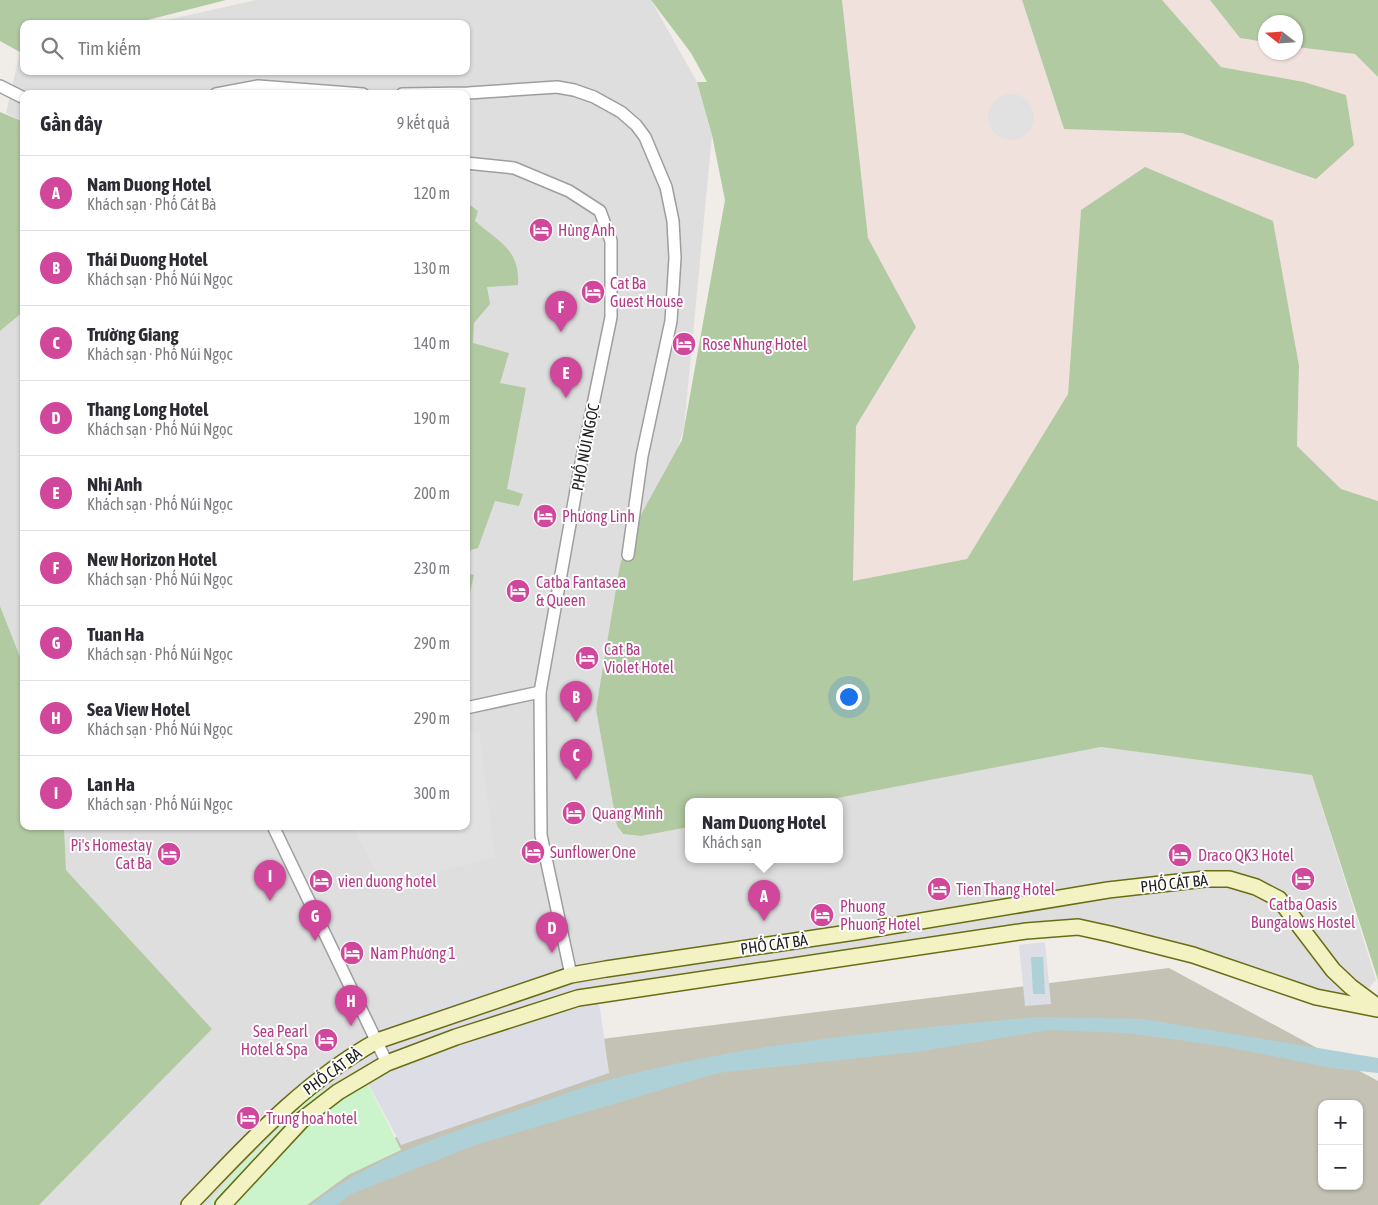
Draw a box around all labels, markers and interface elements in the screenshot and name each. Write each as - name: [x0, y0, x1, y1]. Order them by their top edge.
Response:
- north arrow: [1258, 15, 1303, 60]
- search box: [20, 20, 470, 75]
- icon: search: [38, 34, 66, 62]
- text: Tìm kiếm: [78, 37, 141, 59]
- text: Gần đây: [40, 111, 102, 135]
- text: 9 kết quả: [397, 114, 450, 132]
- text: Nam Duong Hotel: [87, 173, 211, 195]
- text: A: [52, 184, 60, 202]
- text: 120 m: [414, 184, 450, 202]
- text: Khách sạn · Phố Cát Bà: [87, 195, 216, 213]
- hotel icon: Hùng Anh: [528, 217, 554, 243]
- place label: Hùng Anh: [558, 221, 615, 240]
- text: Thái Duong Hotel: [87, 248, 208, 270]
- text: B: [52, 259, 60, 277]
- text: 130 m: [414, 259, 450, 277]
- text: Khách sạn · Phố Núi Ngọc: [87, 270, 232, 288]
- place label: Cat Ba Guest House: [610, 274, 683, 310]
- hotel icon: Cat Ba Guest House: [580, 279, 606, 305]
- pin: F: [545, 291, 577, 332]
- text: Trường Giang: [87, 323, 179, 345]
- hotel icon: Rose Nhung Hotel: [671, 331, 697, 357]
- text: C: [52, 334, 60, 352]
- text: 140 m: [414, 334, 450, 352]
- place label: Rose Nhung Hotel: [702, 335, 808, 354]
- text: Khách sạn · Phố Núi Ngọc: [87, 345, 232, 363]
- pin: E: [550, 357, 582, 398]
- text: Thang Long Hotel: [87, 398, 208, 420]
- street label: PHỐ NÚI NGỌC: [566, 402, 602, 492]
- text: D: [52, 409, 60, 427]
- text: 190 m: [414, 409, 450, 427]
- text: Khách sạn · Phố Núi Ngọc: [87, 420, 232, 438]
- text: Nhị Anh: [87, 473, 142, 495]
- text: E: [53, 484, 59, 502]
- text: 200 m: [414, 484, 450, 502]
- text: Khách sạn · Phố Núi Ngọc: [87, 495, 232, 513]
- hotel icon: Phương Linh: [532, 503, 558, 529]
- place label: Phương Linh: [562, 507, 635, 526]
- text: New Horizon Hotel: [87, 548, 217, 570]
- text: F: [53, 559, 59, 577]
- text: 230 m: [414, 559, 450, 577]
- text: Khách sạn · Phố Núi Ngọc: [87, 570, 232, 588]
- place label: Catba Fantasea & Queen: [536, 573, 626, 609]
- hotel icon: Catba Fantasea & Queen: [505, 578, 531, 604]
- text: Tuan Ha: [87, 623, 144, 645]
- text: G: [52, 634, 60, 652]
- text: 290 m: [414, 634, 450, 652]
- place label: Cat Ba Violet Hotel: [604, 640, 675, 676]
- text: Khách sạn · Phố Núi Ngọc: [87, 645, 232, 663]
- hotel icon: Cat Ba Violet Hotel: [574, 645, 600, 671]
- pin: B: [560, 681, 592, 722]
- your location: [836, 684, 862, 710]
- text: Sea View Hotel: [87, 698, 190, 720]
- text: H: [51, 709, 61, 727]
- text: 290 m: [414, 709, 450, 727]
- text: Khách sạn · Phố Núi Ngọc: [87, 720, 232, 738]
- pin: C: [560, 739, 592, 780]
- text: Lan Ha: [87, 773, 135, 795]
- text: I: [54, 784, 58, 802]
- text: 300 m: [414, 784, 450, 802]
- text: Khách sạn · Phố Núi Ngọc: [87, 795, 232, 813]
- popup: [685, 798, 843, 863]
- hotel icon: Quang Minh: [561, 800, 587, 826]
- place label: Quang Minh: [592, 804, 663, 823]
- text: Nam Duong Hotel: [702, 811, 826, 833]
- text: Khách sạn: [702, 833, 762, 851]
- place label: Pi's Homestay Cat Ba: [70, 836, 152, 872]
- hotel icon: Sunflower One: [520, 839, 546, 865]
- hotel icon: Pi's Homestay Cat Ba: [156, 841, 182, 867]
- hotel icon: Draco QK3 Hotel: [1167, 842, 1193, 868]
- place label: Sunflower One: [550, 843, 636, 861]
- place label: Draco QK3 Hotel: [1198, 846, 1295, 864]
- pin: I: [254, 860, 286, 901]
- hotel icon: Catba Oasis Bungalows Hostel: [1290, 866, 1316, 892]
- hotel icon: vien duong hotel: [308, 868, 334, 894]
- street label: PHỐ CÁT BÀ: [1139, 869, 1209, 895]
- place label: vien duong hotel: [338, 872, 437, 891]
- hotel icon: Tien Thang Hotel: [926, 876, 952, 902]
- pin: A: [748, 880, 780, 921]
- place label: Tien Thang Hotel: [956, 880, 1056, 899]
- place label: Catba Oasis Bungalows Hostel: [1251, 895, 1356, 932]
- place label: Phuong Phuong Hotel: [840, 897, 921, 934]
- pin: G: [299, 900, 331, 941]
- hotel icon: Phuong Phuong Hotel: [809, 902, 835, 928]
- pin: D: [536, 912, 568, 953]
- street label: PHỐ CÁT BÀ: [739, 928, 809, 958]
- hotel icon: Nam Phương 1: [339, 940, 365, 966]
- place label: Nam Phương 1: [370, 944, 456, 963]
- pin: H: [335, 985, 367, 1026]
- place label: Sea Pearl Hotel & Spa: [241, 1022, 309, 1059]
- hotel icon: Sea Pearl Hotel & Spa: [313, 1027, 339, 1053]
- street label: PHỐ CÁT BÀ: [298, 1042, 365, 1098]
- map controls: [1318, 1100, 1363, 1190]
- button: +: [1318, 1100, 1363, 1145]
- hotel icon: Trung hoa hotel: [235, 1105, 261, 1131]
- place label: Trung hoa hotel: [266, 1109, 358, 1128]
- button: −: [1318, 1145, 1363, 1190]

